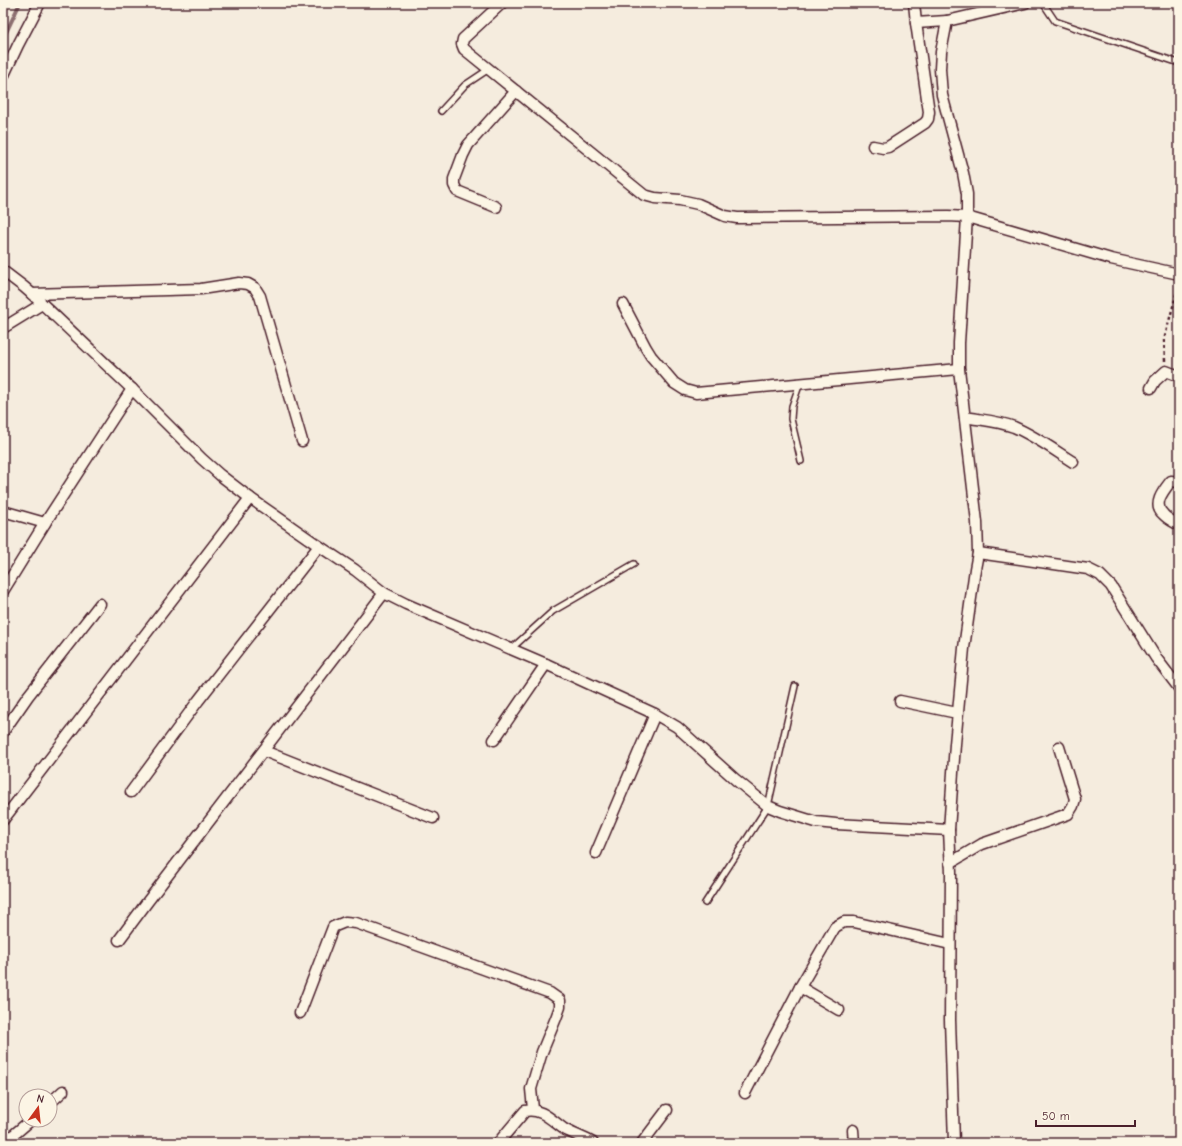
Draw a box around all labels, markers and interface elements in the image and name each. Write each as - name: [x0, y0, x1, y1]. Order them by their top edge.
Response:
- north arrow: [18, 1088, 58, 1128]
- text: N: [35, 1092, 46, 1106]
- scale bar: [1036, 1102, 1135, 1128]
- text: 50 m: [1042, 1109, 1070, 1123]

